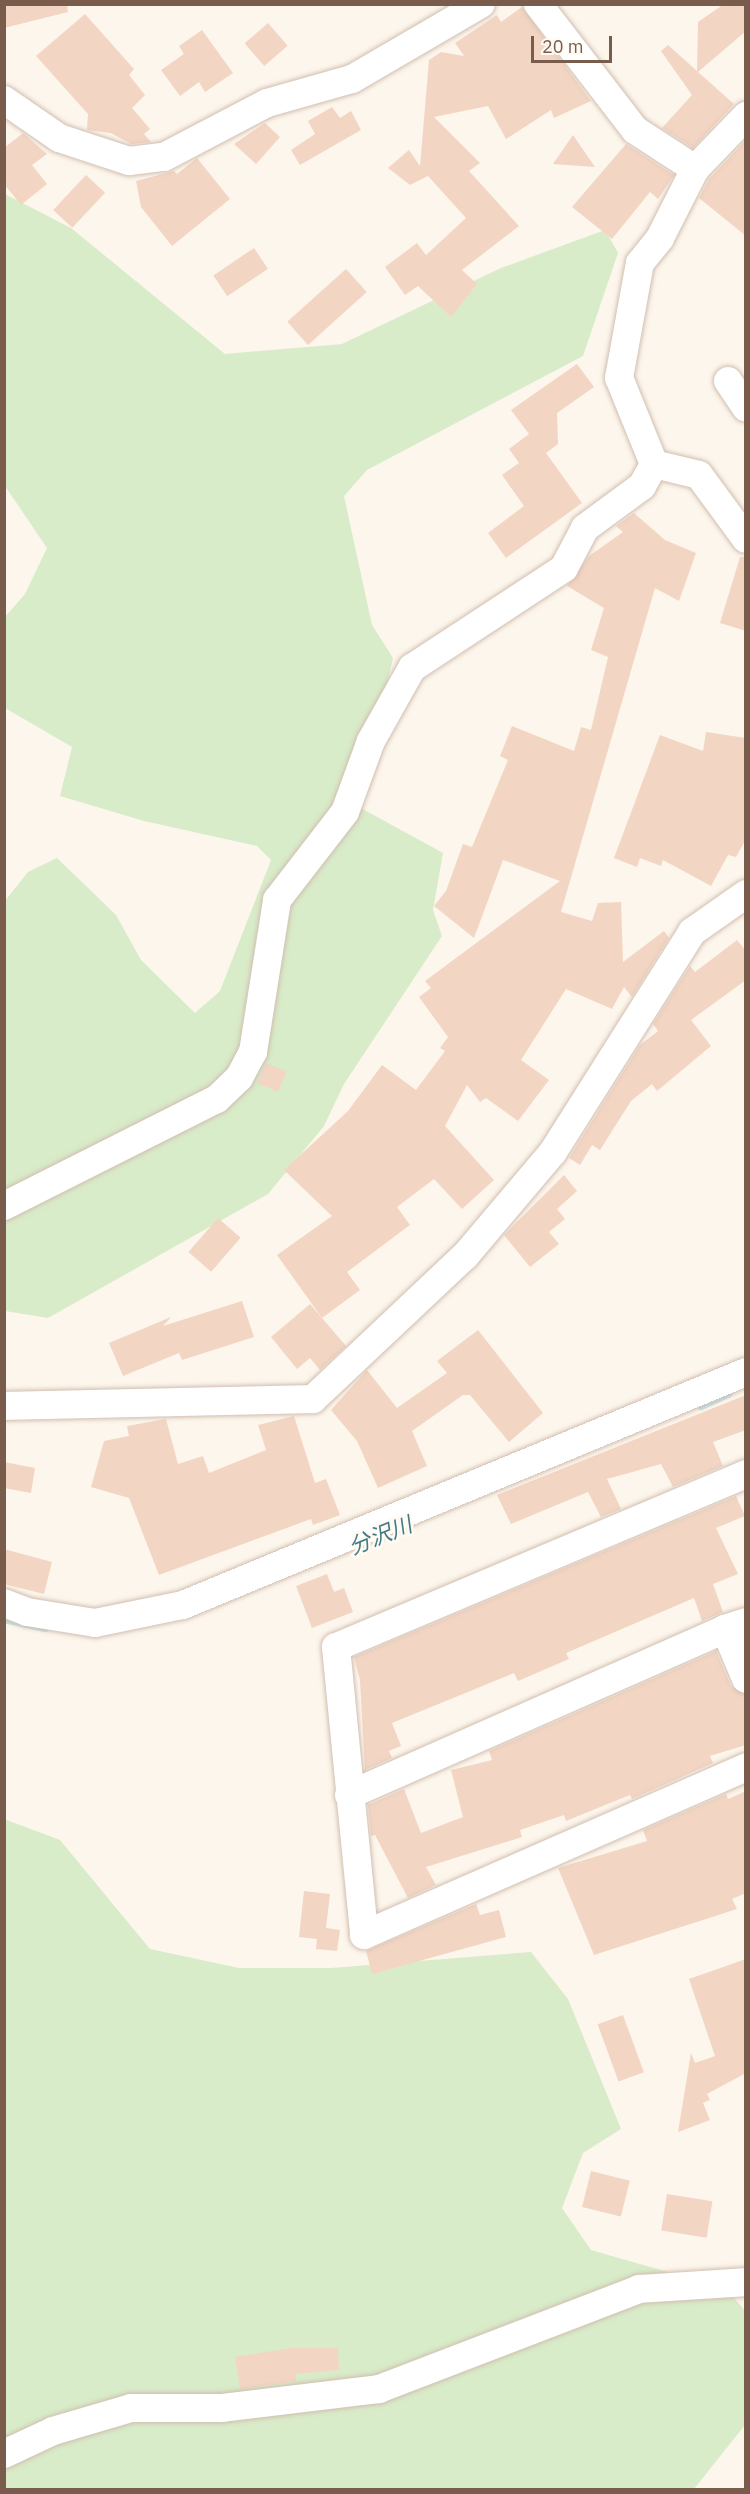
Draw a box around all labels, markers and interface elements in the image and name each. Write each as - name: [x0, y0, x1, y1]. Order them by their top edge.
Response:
- scale bar: [534, 24, 615, 62]
- text: 20 m: [542, 35, 584, 58]
- water label: 分沢川: [344, 1510, 416, 1560]

